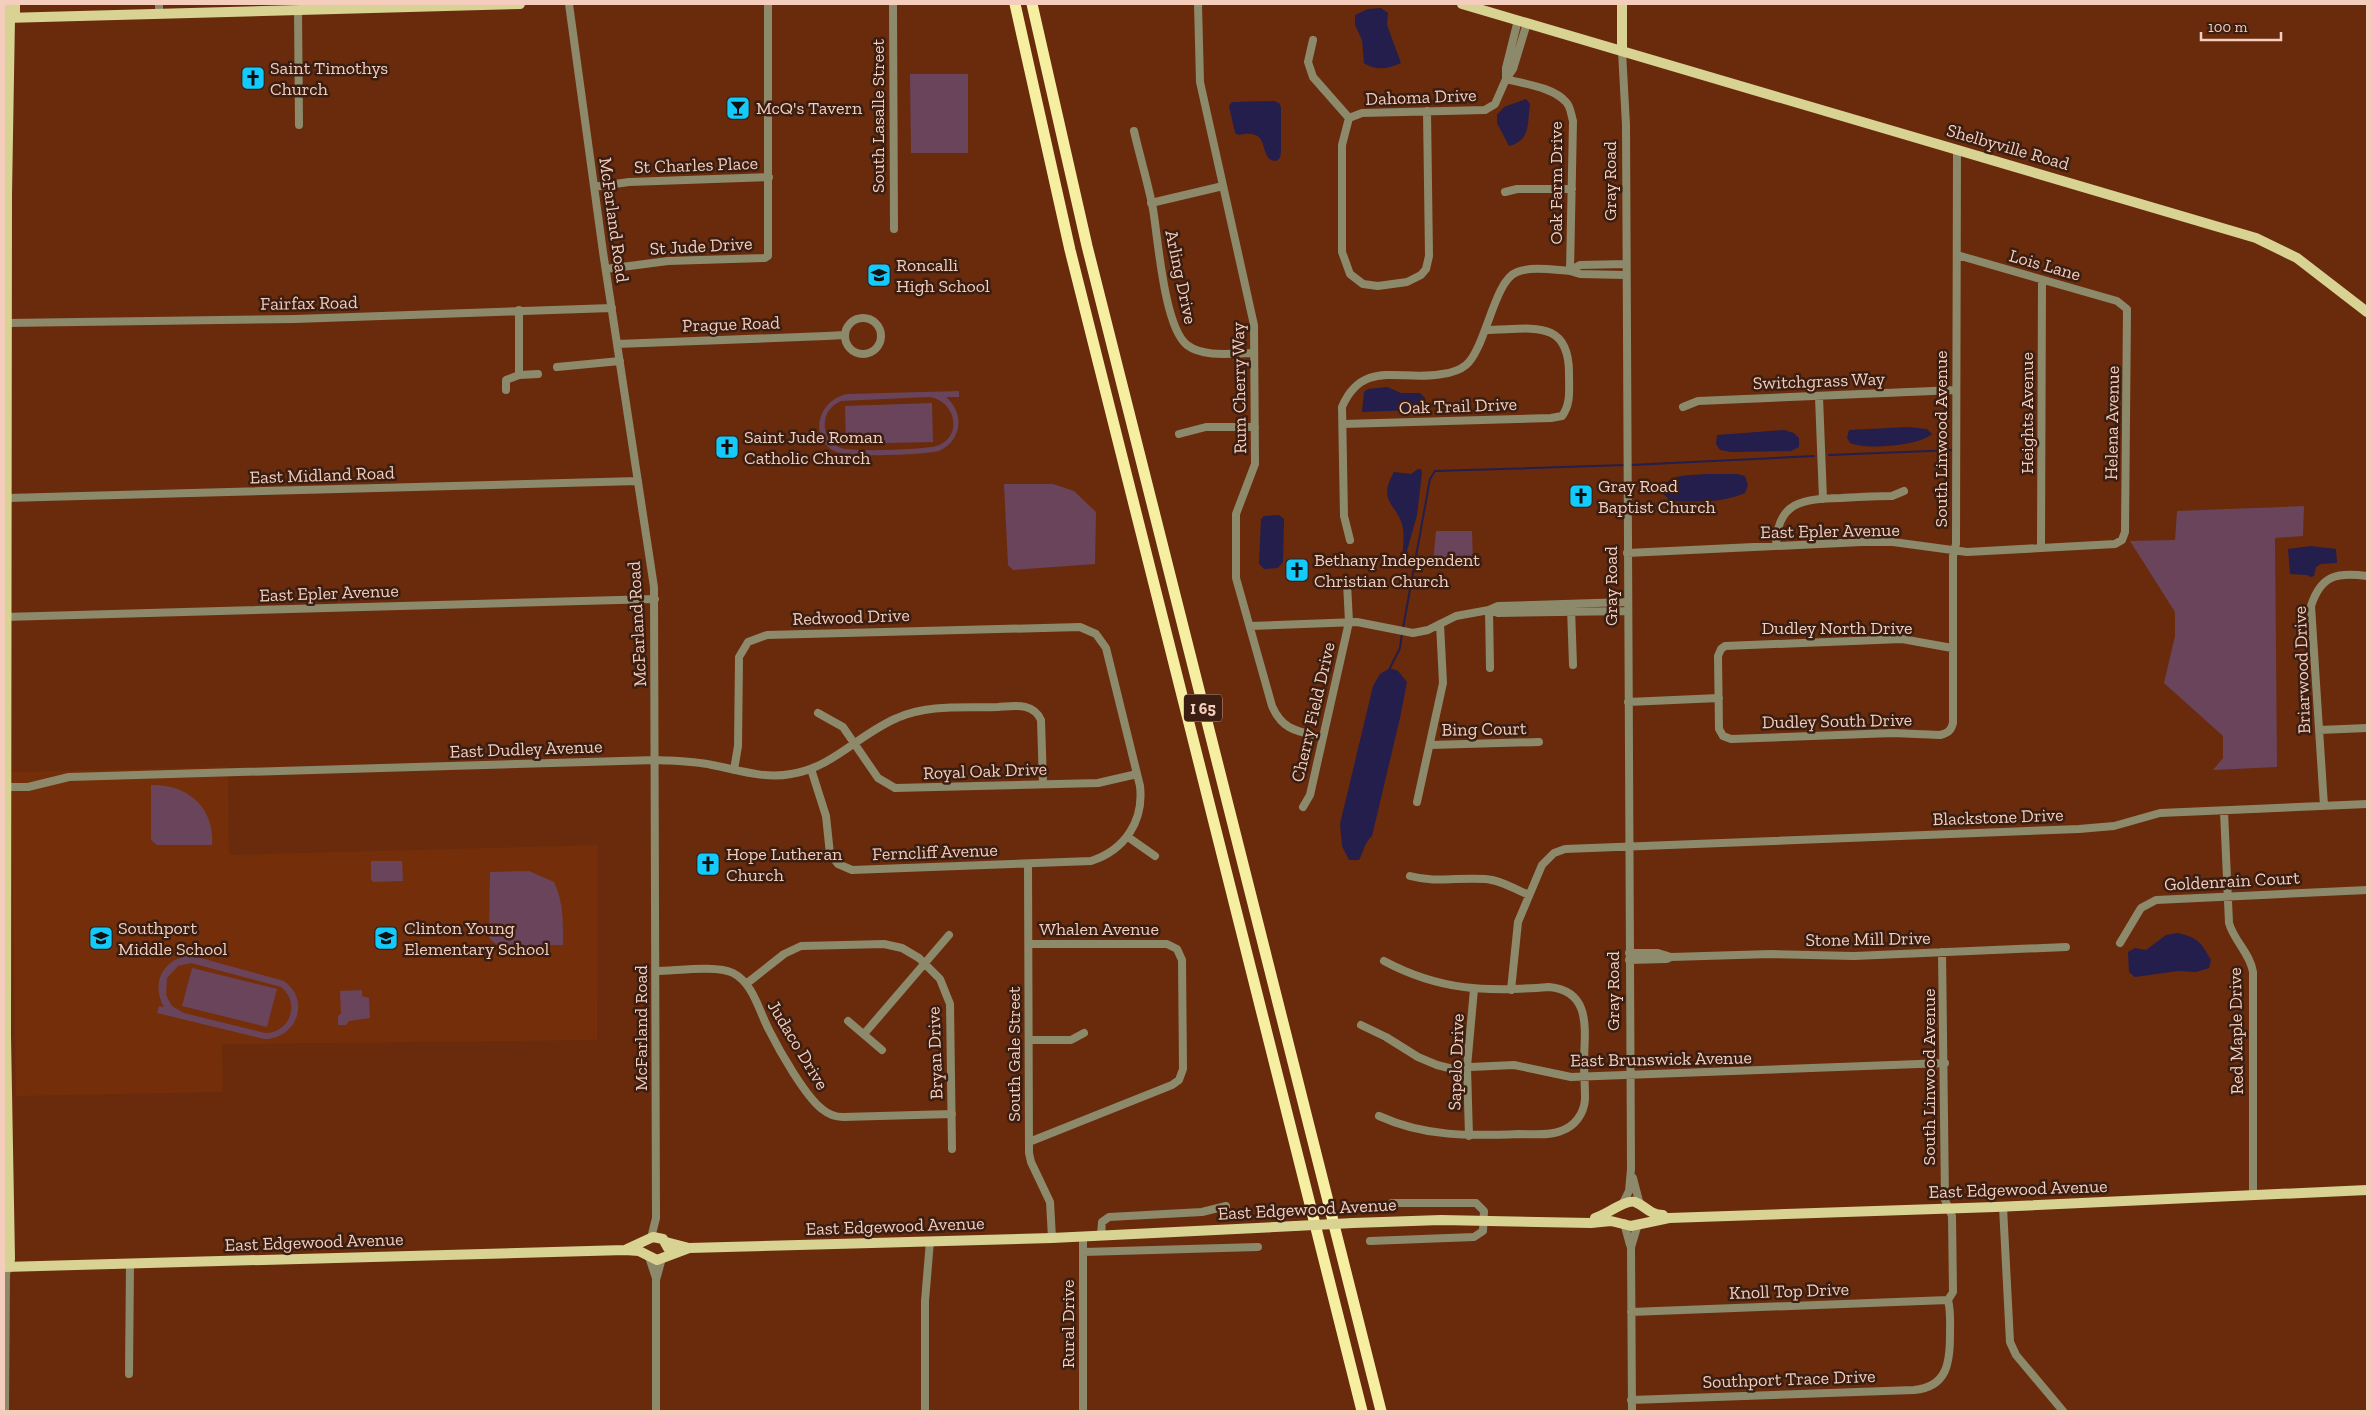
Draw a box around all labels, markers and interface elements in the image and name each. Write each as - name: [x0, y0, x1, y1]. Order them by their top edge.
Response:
- scale bar: [2201, 10, 2281, 42]
- text: 100 m: [2208, 18, 2247, 36]
- street label: South Lasalle Street: [867, 39, 889, 193]
- place label: Saint Timothys Church: [270, 57, 388, 100]
- church icon: Saint Timothys Church: [240, 65, 266, 91]
- street label: Dahoma Drive: [1365, 84, 1477, 110]
- bar icon: McQ's Tavern: [725, 95, 751, 121]
- place label: McQ's Tavern: [756, 97, 863, 119]
- street label: Shelbyville Road: [1944, 119, 2072, 175]
- street label: Oak Farm Drive: [1545, 121, 1567, 245]
- street label: Gray Road: [1599, 141, 1621, 221]
- street label: St Charles Place: [634, 152, 758, 178]
- street label: McFarland Road: [594, 156, 634, 284]
- street label: Arling Drive: [1160, 228, 1202, 326]
- street label: St Jude Drive: [649, 232, 753, 260]
- street label: Lois Lane: [2007, 244, 2083, 286]
- place label: Roncalli High School: [896, 254, 990, 297]
- school or university icon: Roncalli High School: [866, 262, 892, 288]
- street label: Fairfax Road: [260, 291, 358, 315]
- street label: Prague Road: [682, 311, 780, 337]
- street label: Rum Cherry Way: [1227, 321, 1251, 454]
- street label: South Linwood Avenue: [1930, 351, 1952, 527]
- street label: Heights Avenue: [2016, 352, 2038, 474]
- street label: Helena Avenue: [2100, 366, 2124, 480]
- street label: Switchgrass Way: [1753, 368, 1886, 394]
- street label: Oak Trail Drive: [1399, 393, 1517, 419]
- place label: Saint Jude Roman Catholic Church: [744, 426, 884, 469]
- church icon: Saint Jude Roman Catholic Church: [714, 434, 740, 460]
- street label: East Midland Road: [249, 461, 395, 489]
- place label: Gray Road Baptist Church: [1598, 475, 1716, 518]
- church icon: Gray Road Baptist Church: [1568, 483, 1594, 509]
- street label: East Epler Avenue: [1760, 519, 1900, 543]
- street label: Gray Road: [1600, 546, 1622, 626]
- place label: Bethany Independent Christian Church: [1314, 549, 1480, 592]
- church icon: Bethany Independent Christian Church: [1284, 557, 1310, 583]
- street label: McFarland Road: [623, 560, 651, 687]
- street label: East Epler Avenue: [259, 580, 399, 606]
- street label: Redwood Drive: [792, 604, 910, 630]
- street label: Briarwood Drive: [2289, 606, 2315, 734]
- street label: Dudley North Drive: [1761, 617, 1913, 639]
- street label: Cherry Field Drive: [1286, 640, 1340, 784]
- road number: I 65: [1184, 694, 1222, 721]
- street label: Dudley South Drive: [1762, 709, 1912, 733]
- street label: Bing Court: [1441, 717, 1527, 741]
- street label: East Dudley Avenue: [449, 735, 603, 763]
- street label: Royal Oak Drive: [923, 758, 1047, 784]
- street label: Blackstone Drive: [1932, 804, 2064, 830]
- street label: Ferncliff Avenue: [872, 839, 998, 865]
- place label: Hope Lutheran Church: [726, 843, 843, 886]
- church icon: Hope Lutheran Church: [695, 851, 721, 877]
- street label: Goldenrain Court: [2164, 866, 2301, 896]
- place label: Southport Middle School: [118, 917, 227, 960]
- place label: Clinton Young Elementary School: [404, 917, 549, 960]
- street label: Whalen Avenue: [1039, 918, 1159, 940]
- school or university icon: Southport Middle School: [88, 925, 114, 951]
- school or university icon: Clinton Young Elementary School: [373, 925, 399, 951]
- street label: Stone Mill Drive: [1805, 927, 1931, 951]
- street label: Gray Road: [1602, 951, 1624, 1031]
- street label: McFarland Road: [630, 965, 652, 1091]
- street label: Red Maple Drive: [2224, 967, 2248, 1095]
- street label: South Gale Street: [1003, 986, 1025, 1122]
- street label: South Linwood Avenue: [1918, 989, 1940, 1165]
- street label: Judaco Drive: [763, 996, 833, 1094]
- street label: Bryan Drive: [922, 1006, 948, 1100]
- street label: Sapelo Drive: [1443, 1013, 1469, 1111]
- street label: East Brunswick Avenue: [1570, 1046, 1752, 1072]
- street label: East Edgewood Avenue: [1928, 1175, 2108, 1203]
- street label: East Edgewood Avenue: [1217, 1193, 1397, 1225]
- street label: East Edgewood Avenue: [805, 1212, 985, 1240]
- street label: East Edgewood Avenue: [224, 1228, 404, 1256]
- street label: Knoll Top Drive: [1729, 1278, 1849, 1304]
- street label: Rural Drive: [1057, 1280, 1079, 1368]
- street label: Southport Trace Drive: [1702, 1365, 1876, 1393]

